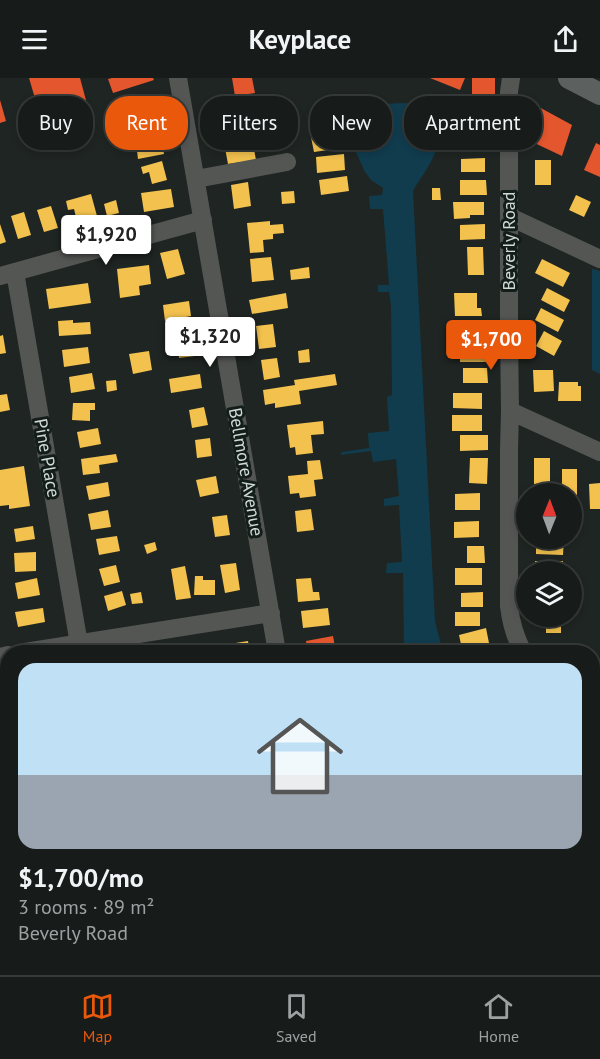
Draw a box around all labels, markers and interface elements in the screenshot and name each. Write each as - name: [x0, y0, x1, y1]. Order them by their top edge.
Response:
- text: Keyplace: [249, 22, 351, 56]
- icon: menu: [18, 23, 51, 56]
- icon: share: [549, 23, 582, 56]
- chip: Buy: [18, 96, 93, 150]
- chip: Rent: [105, 96, 188, 150]
- chip: Filters: [200, 96, 298, 150]
- chip: New: [310, 96, 392, 150]
- chip: Apartment: [404, 96, 542, 150]
- street label: Beverly Road: [497, 192, 520, 290]
- pin: $1,920: [57, 215, 155, 266]
- text: $1,920: [75, 221, 137, 247]
- pin: $1,320: [161, 317, 259, 368]
- pin: $1,700: [442, 320, 540, 371]
- text: $1,320: [179, 323, 241, 349]
- text: $1,700: [460, 326, 522, 352]
- street label: Bellmore Avenue: [224, 406, 269, 538]
- street label: Pine Place: [29, 417, 66, 499]
- north arrow: [516, 483, 582, 549]
- map controls: [516, 483, 582, 627]
- button: layers: [516, 561, 582, 627]
- icon: home: [246, 702, 354, 810]
- text: $1,700/mo: [18, 861, 144, 894]
- text: 3 rooms · 89 m²: [18, 894, 154, 920]
- text: Beverly Road: [18, 920, 128, 946]
- tab: Map: [81, 990, 114, 1046]
- tab: Saved: [276, 990, 317, 1046]
- tab: Home: [479, 990, 519, 1046]

